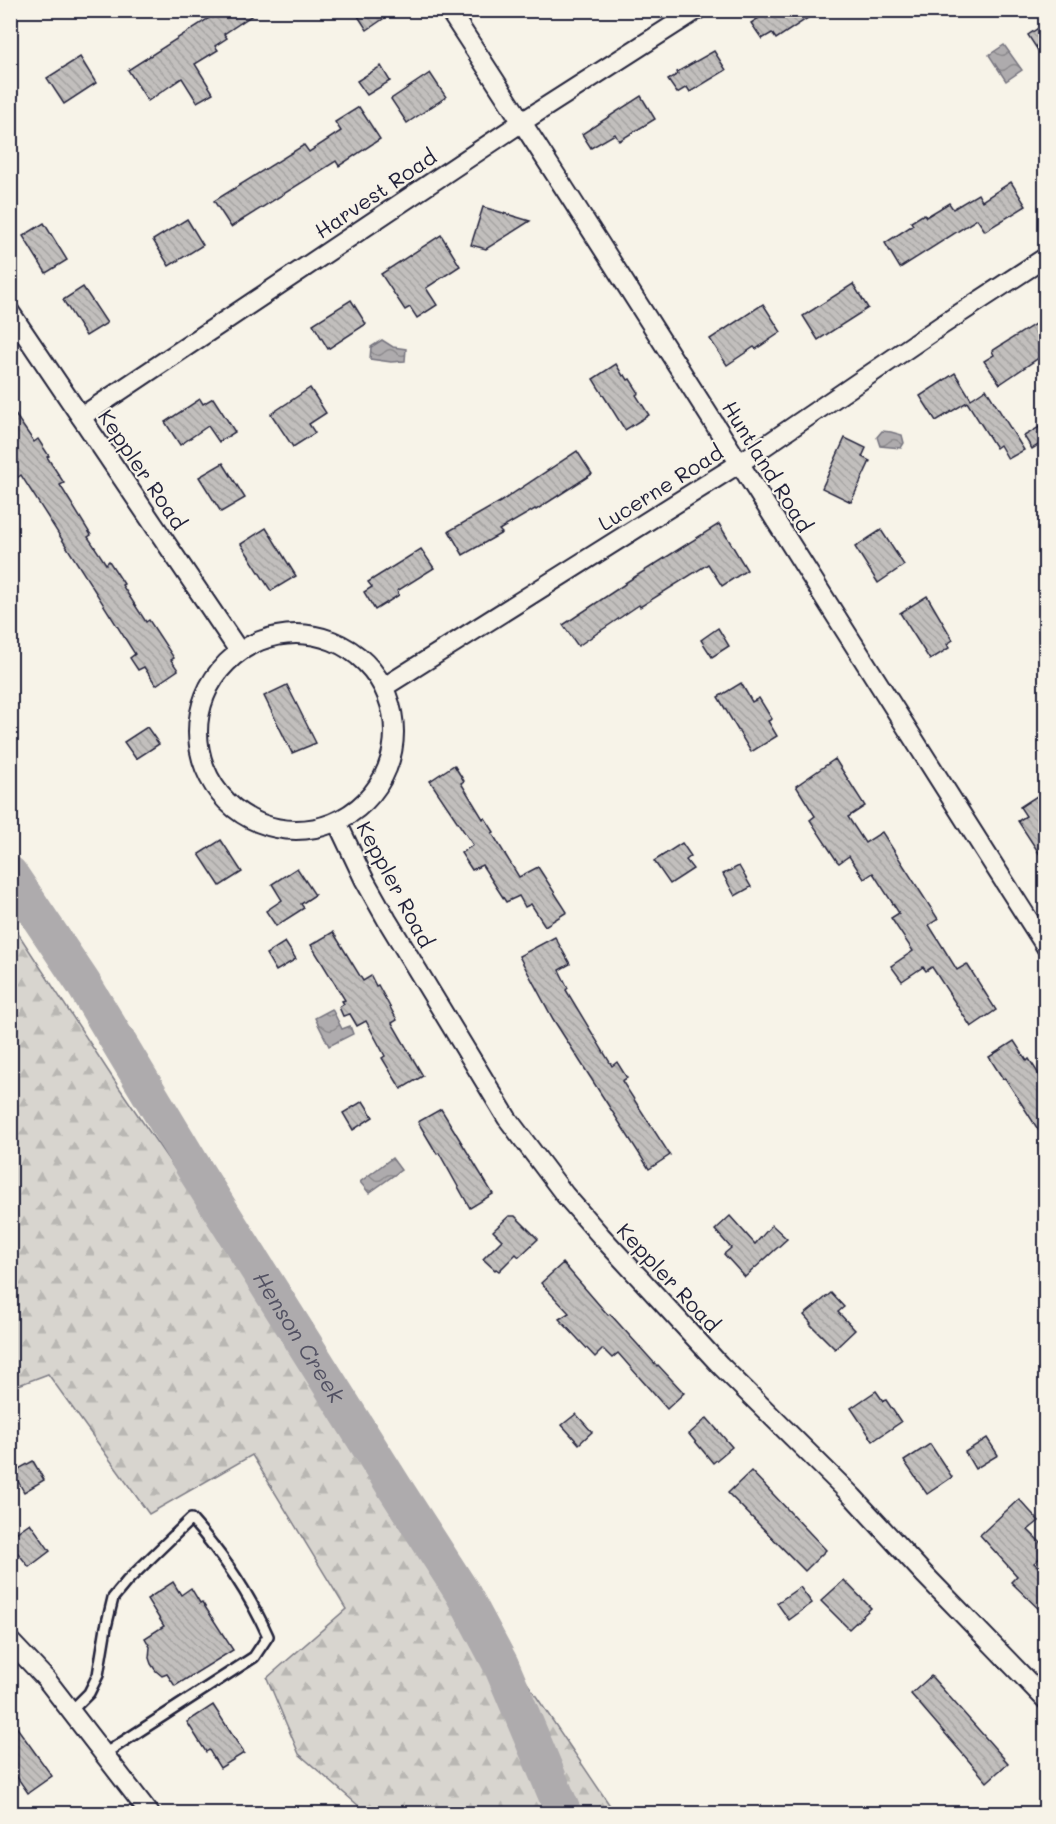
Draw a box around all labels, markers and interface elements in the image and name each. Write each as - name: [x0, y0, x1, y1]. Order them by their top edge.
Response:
- street label: Harvest Road: [309, 142, 441, 244]
- street label: Huntland Road: [717, 395, 819, 537]
- street label: Keppler Road: [93, 404, 193, 534]
- street label: Lucerne Road: [593, 438, 727, 536]
- street label: Keppler Road: [351, 816, 441, 952]
- street label: Keppler Road: [612, 1217, 726, 1337]
- water label: Henson Creek: [248, 1265, 353, 1409]

